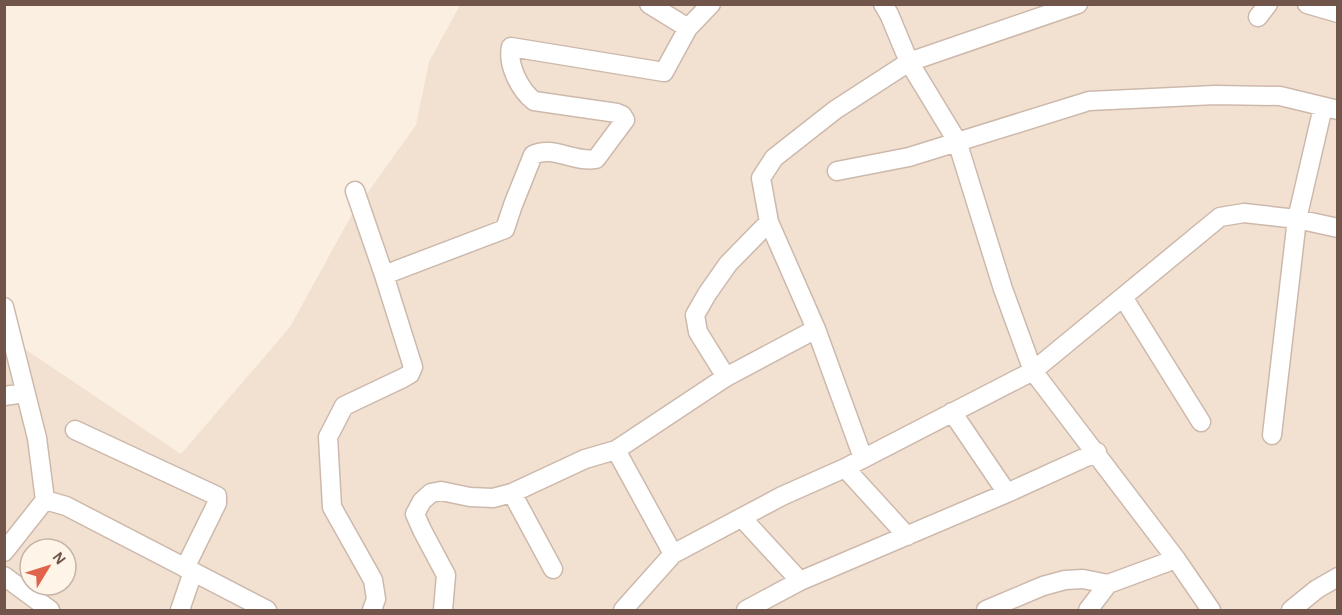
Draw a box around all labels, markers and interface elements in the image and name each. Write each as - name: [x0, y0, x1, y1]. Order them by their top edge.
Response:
- north arrow: [18, 537, 78, 597]
- text: N: [49, 549, 69, 568]

